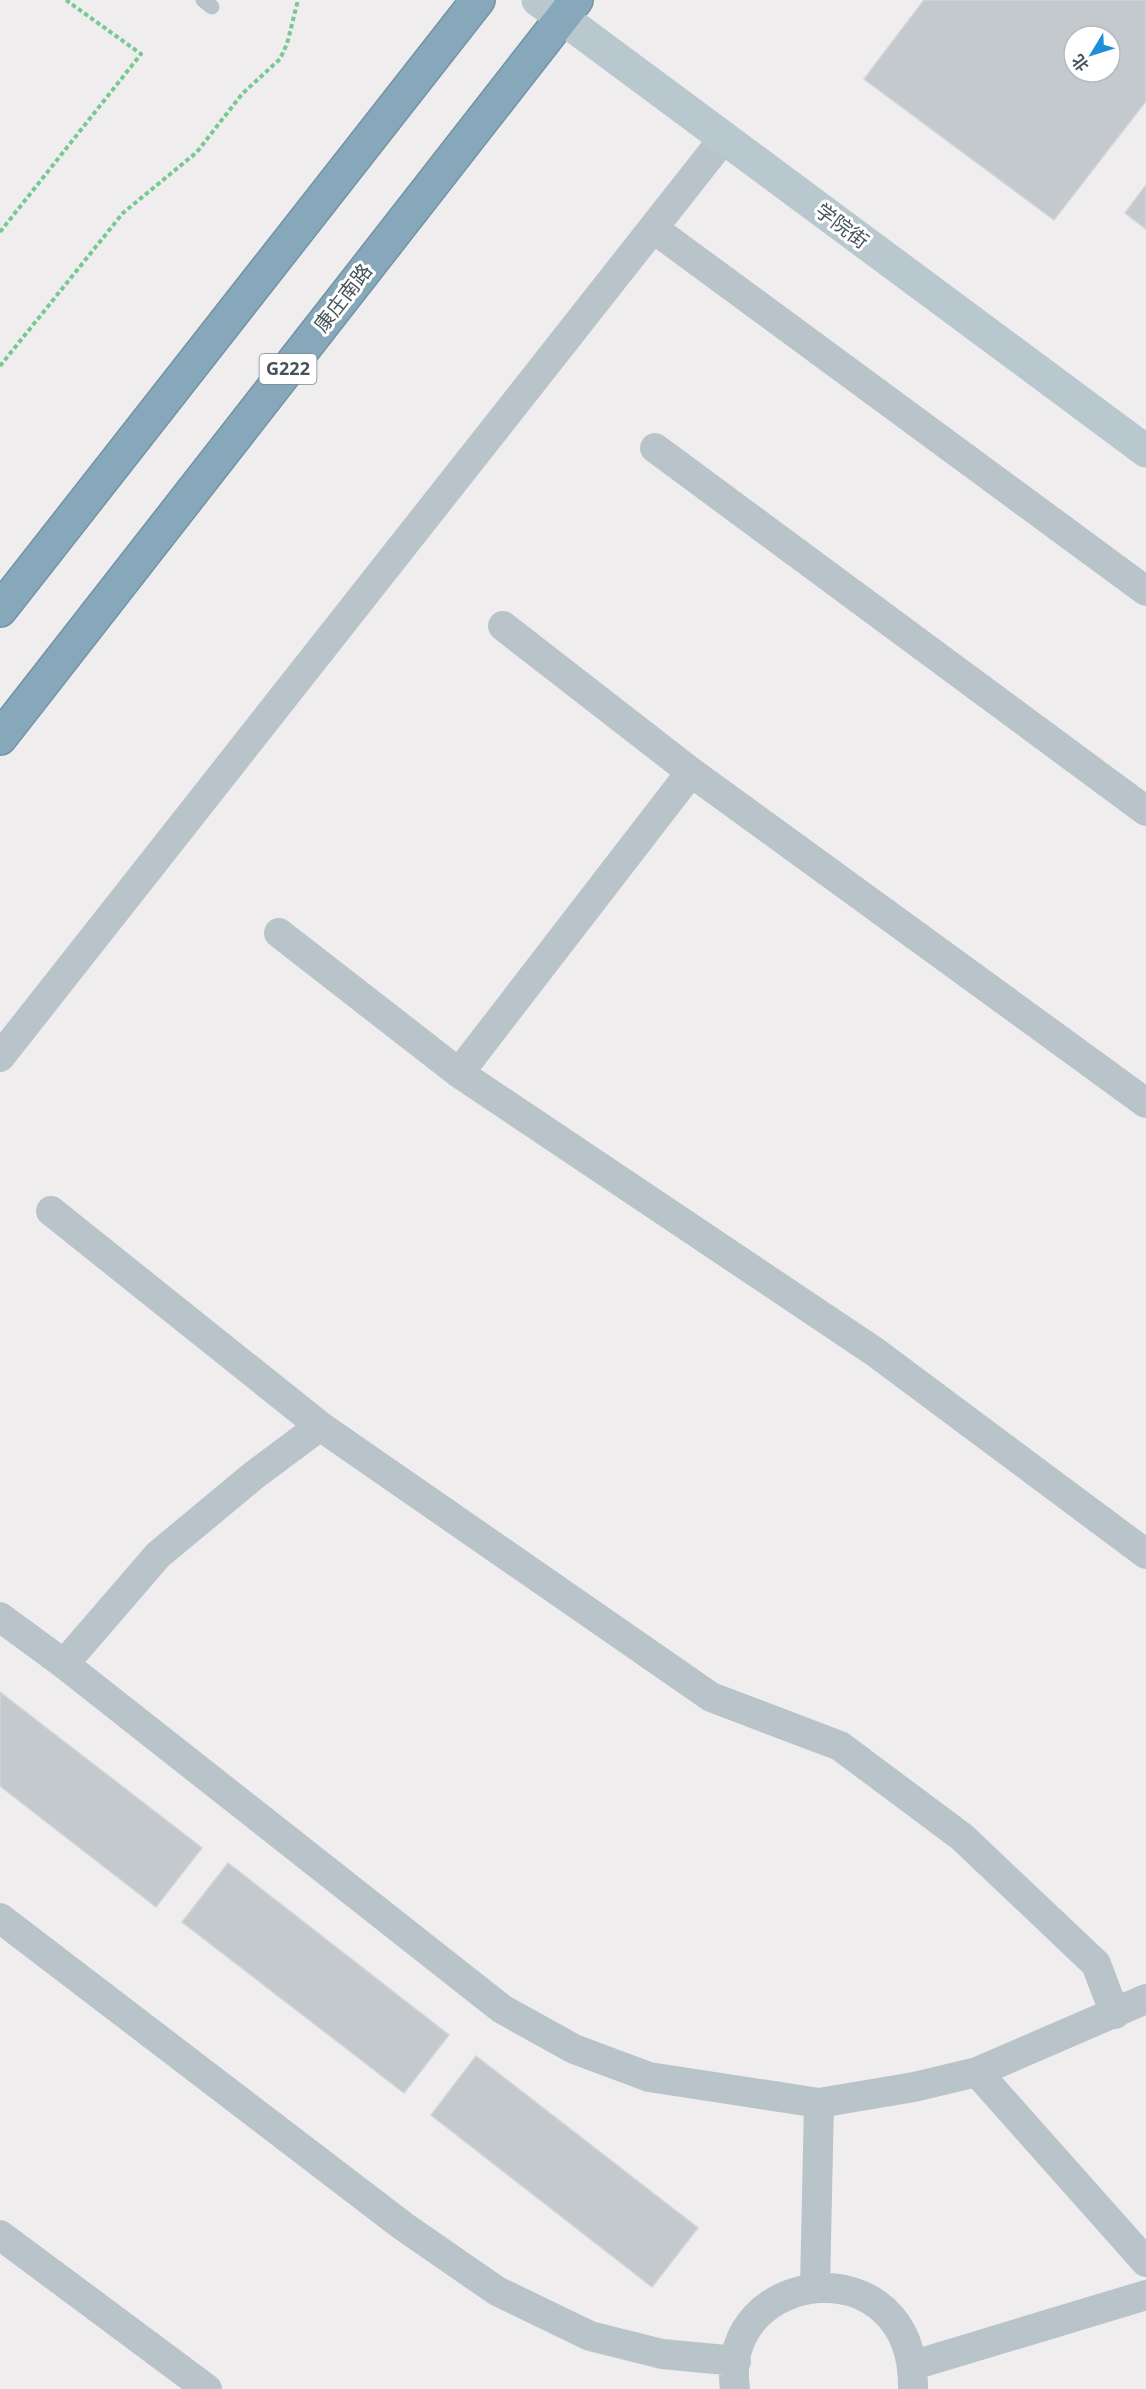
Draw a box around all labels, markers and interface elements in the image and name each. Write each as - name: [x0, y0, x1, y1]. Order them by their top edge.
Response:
- north arrow: [1062, 24, 1122, 84]
- text: 北: [1067, 50, 1094, 76]
- street label: 学院街: [810, 197, 874, 254]
- street label: 康庄南路: [307, 258, 378, 338]
- road number: G222: [260, 354, 316, 384]

